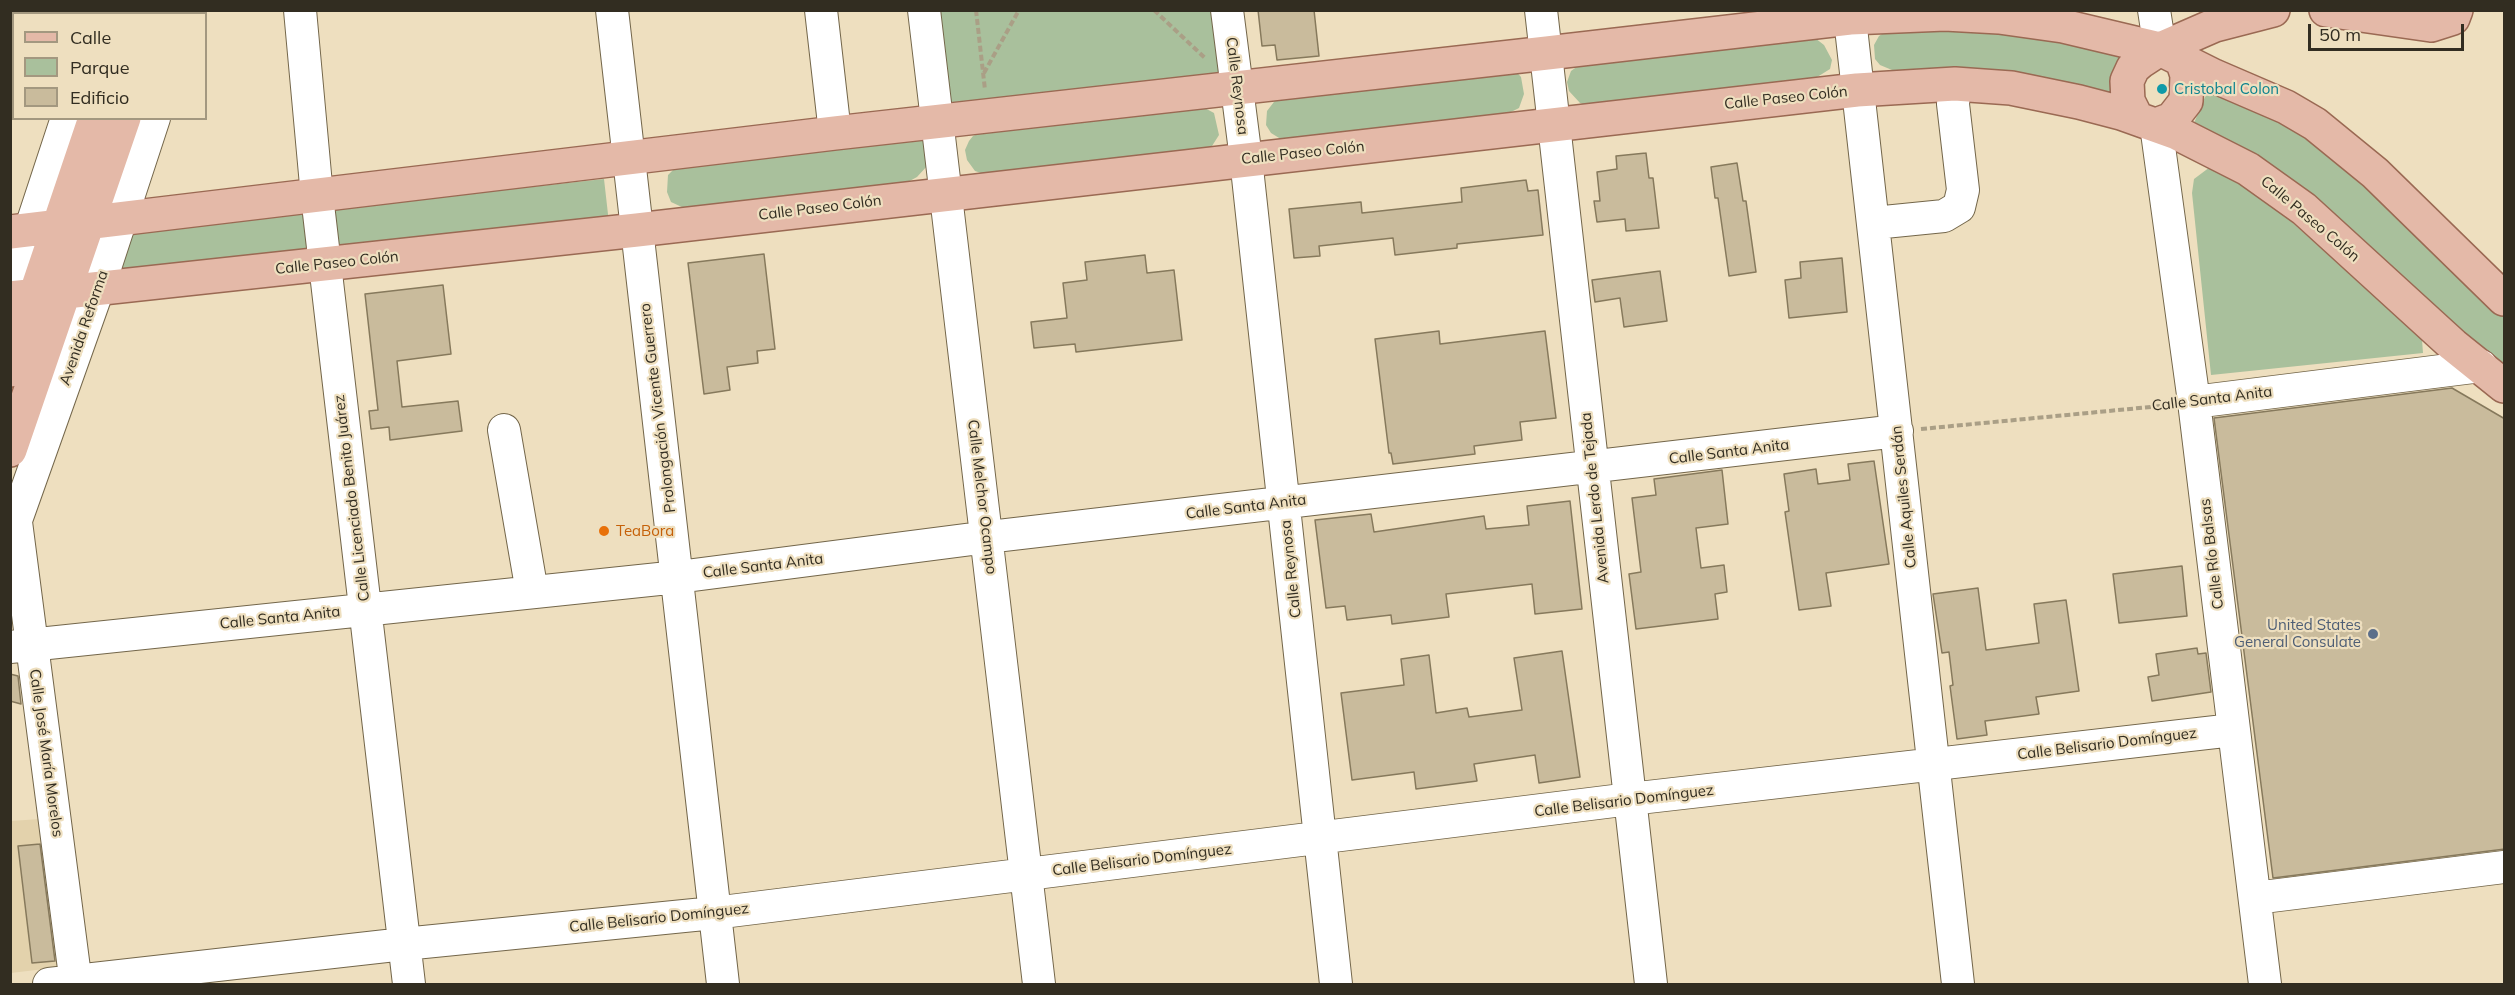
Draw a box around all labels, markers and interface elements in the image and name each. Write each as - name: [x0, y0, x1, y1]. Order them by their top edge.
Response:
- legend: [12, 12, 207, 120]
- scale bar: [2311, 12, 2467, 50]
- text: 50 m: [2319, 23, 2361, 46]
- text: Calle: [70, 26, 111, 49]
- street label: Calle Reynosa: [1222, 36, 1252, 136]
- text: Parque: [70, 56, 129, 79]
- place label: Cristobal Colon: [2174, 80, 2279, 98]
- marker: Cristobal Colon: [2155, 82, 2169, 96]
- street label: Calle Paseo Colón: [1723, 83, 1849, 113]
- text: Edificio: [70, 86, 129, 109]
- street label: Calle Paseo Colón: [1240, 138, 1366, 168]
- street label: Calle Paseo Colón: [2257, 172, 2363, 266]
- street label: Calle Paseo Colón: [757, 192, 883, 224]
- street label: Calle Paseo Colón: [274, 248, 400, 278]
- street label: Avenida Reforma: [56, 268, 112, 388]
- street label: Prolongación Vicente Guerrero: [636, 302, 680, 514]
- street label: Calle Santa Anita: [2151, 383, 2273, 415]
- street label: Calle Licenciado Benito Juárez: [330, 394, 374, 602]
- street label: Avenida Lerdo de Tejada: [1577, 412, 1613, 584]
- street label: Calle Melchor Ocampo: [964, 419, 1000, 575]
- street label: Calle Aquiles Serdán: [1888, 425, 1920, 569]
- street label: Calle Santa Anita: [1668, 436, 1790, 468]
- street label: Calle Santa Anita: [1185, 491, 1307, 523]
- street label: Calle Río Balsas: [2196, 498, 2228, 610]
- street label: Calle Reynosa: [1277, 519, 1305, 619]
- place label: TeaBora: [616, 522, 674, 540]
- marker: TeaBora: [597, 524, 611, 538]
- street label: Calle Santa Anita: [702, 550, 824, 582]
- street label: Calle Santa Anita: [219, 603, 341, 633]
- place label: United States General Consulate: [2234, 616, 2361, 651]
- marker: United States General Consulate: [2366, 627, 2380, 641]
- street label: Calle José María Morelos: [25, 668, 67, 838]
- street label: Calle Belisario Domínguez: [2016, 724, 2198, 764]
- street label: Calle Belisario Domínguez: [1533, 781, 1715, 821]
- street label: Calle Belisario Domínguez: [1051, 840, 1233, 880]
- street label: Calle Belisario Domínguez: [568, 900, 750, 936]

